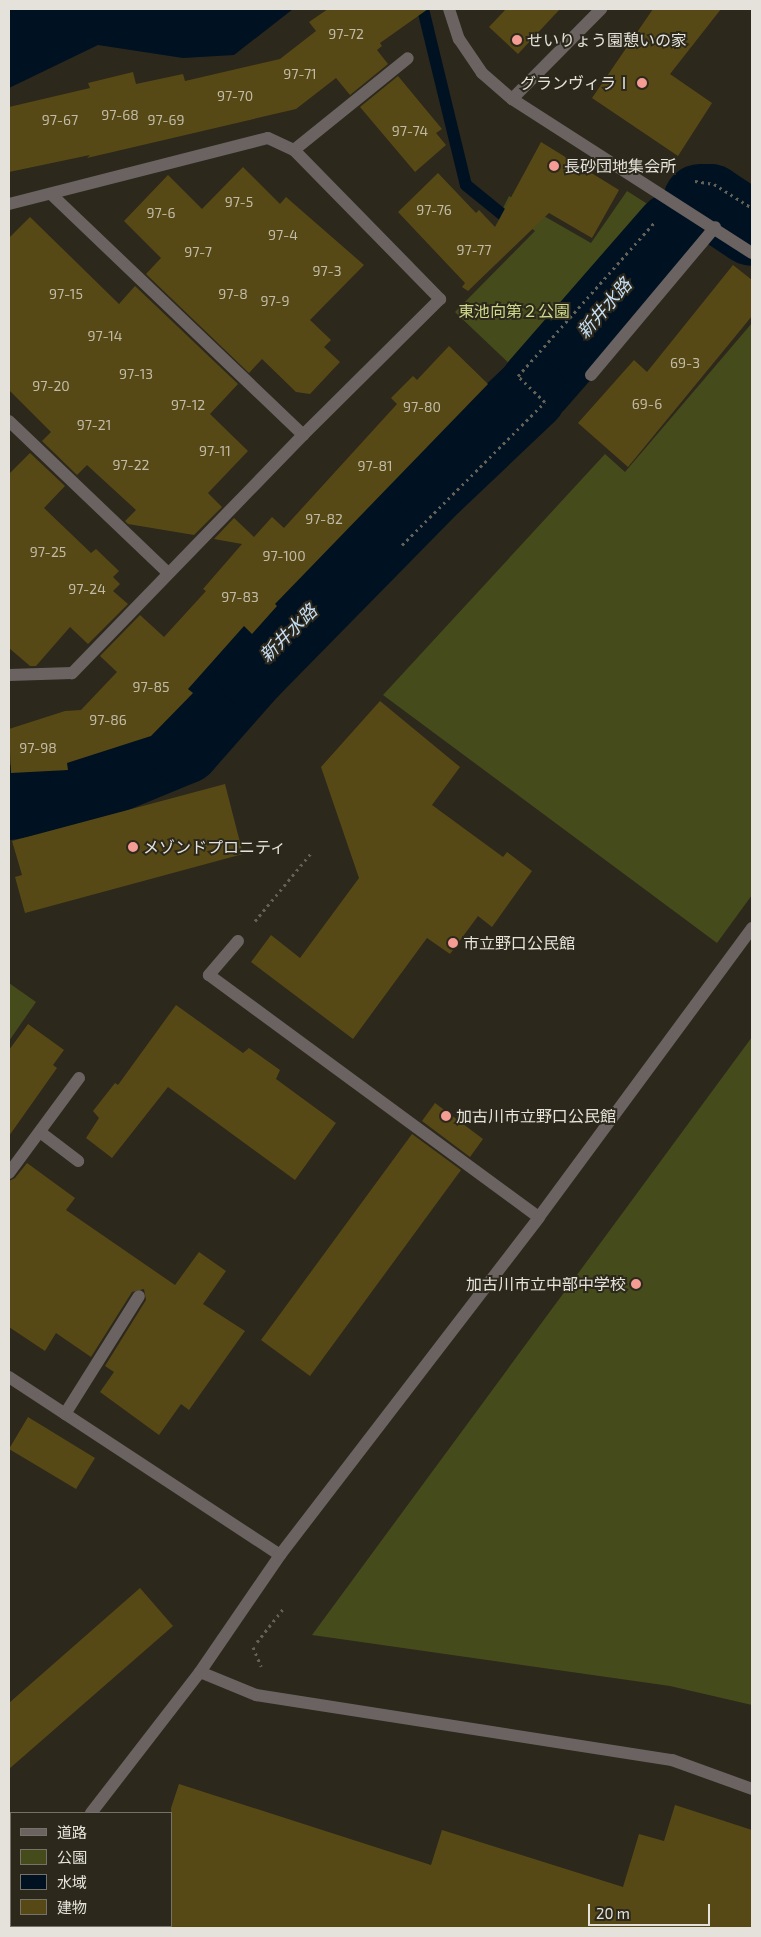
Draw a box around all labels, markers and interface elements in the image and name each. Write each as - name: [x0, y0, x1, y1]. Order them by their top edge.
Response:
- house number: 97-72: [328, 26, 364, 42]
- place label: せいりょう園憩いの家: [527, 30, 687, 50]
- marker: せいりょう園憩いの家: [511, 34, 523, 46]
- house number: 97-71: [283, 66, 317, 82]
- place label: グランヴィラⅠ: [520, 73, 632, 93]
- marker: グランヴィラⅠ: [636, 77, 648, 89]
- house number: 97-70: [217, 88, 253, 104]
- house number: 97-68: [101, 107, 139, 123]
- house number: 97-67: [42, 112, 78, 128]
- house number: 97-69: [147, 112, 185, 128]
- house number: 97-74: [392, 123, 428, 139]
- place label: 長砂団地集会所: [564, 156, 676, 176]
- marker: 長砂団地集会所: [548, 160, 560, 172]
- house number: 97-5: [225, 194, 253, 210]
- house number: 97-76: [416, 202, 452, 218]
- house number: 97-6: [146, 205, 176, 221]
- house number: 97-4: [268, 227, 298, 243]
- house number: 97-77: [457, 242, 491, 258]
- house number: 97-7: [184, 244, 212, 260]
- house number: 97-3: [313, 263, 341, 279]
- water label: 新井水路: [572, 274, 636, 342]
- house number: 97-15: [49, 286, 83, 302]
- house number: 97-8: [218, 286, 248, 302]
- house number: 97-9: [260, 293, 290, 309]
- park label: 東池向第２公園: [458, 301, 570, 321]
- house number: 97-14: [88, 328, 122, 344]
- house number: 69-3: [670, 355, 700, 371]
- house number: 97-13: [119, 366, 153, 382]
- house number: 97-20: [32, 378, 70, 394]
- house number: 69-6: [632, 396, 662, 412]
- house number: 97-12: [171, 397, 205, 413]
- house number: 97-80: [403, 399, 441, 415]
- house number: 97-21: [77, 417, 111, 433]
- house number: 97-11: [199, 443, 231, 459]
- house number: 97-22: [113, 457, 149, 473]
- house number: 97-81: [357, 458, 393, 474]
- house number: 97-82: [305, 511, 343, 527]
- house number: 97-25: [30, 544, 66, 560]
- house number: 97-100: [262, 548, 306, 564]
- house number: 97-24: [68, 581, 106, 597]
- house number: 97-83: [221, 589, 259, 605]
- water label: 新井水路: [255, 600, 321, 666]
- house number: 97-85: [132, 679, 170, 695]
- house number: 97-86: [89, 712, 127, 728]
- house number: 97-98: [19, 740, 57, 756]
- place label: メゾンドプロニティ: [143, 837, 287, 857]
- marker: メゾンドプロニティ: [127, 841, 139, 853]
- place label: 市立野口公民館: [463, 933, 575, 953]
- marker: 市立野口公民館: [447, 937, 459, 949]
- place label: 加古川市立野口公民館: [456, 1106, 616, 1126]
- marker: 加古川市立野口公民館: [440, 1110, 452, 1122]
- place label: 加古川市立中部中学校: [466, 1274, 626, 1294]
- marker: 加古川市立中部中学校: [630, 1278, 642, 1290]
- legend: [10, 1812, 172, 1927]
- text: 道路: [57, 1823, 87, 1841]
- text: 公園: [57, 1848, 87, 1866]
- text: 水域: [57, 1873, 87, 1891]
- scale bar: [591, 1894, 714, 1926]
- text: 建物: [57, 1898, 87, 1916]
- text: 20 m: [596, 1904, 630, 1922]

